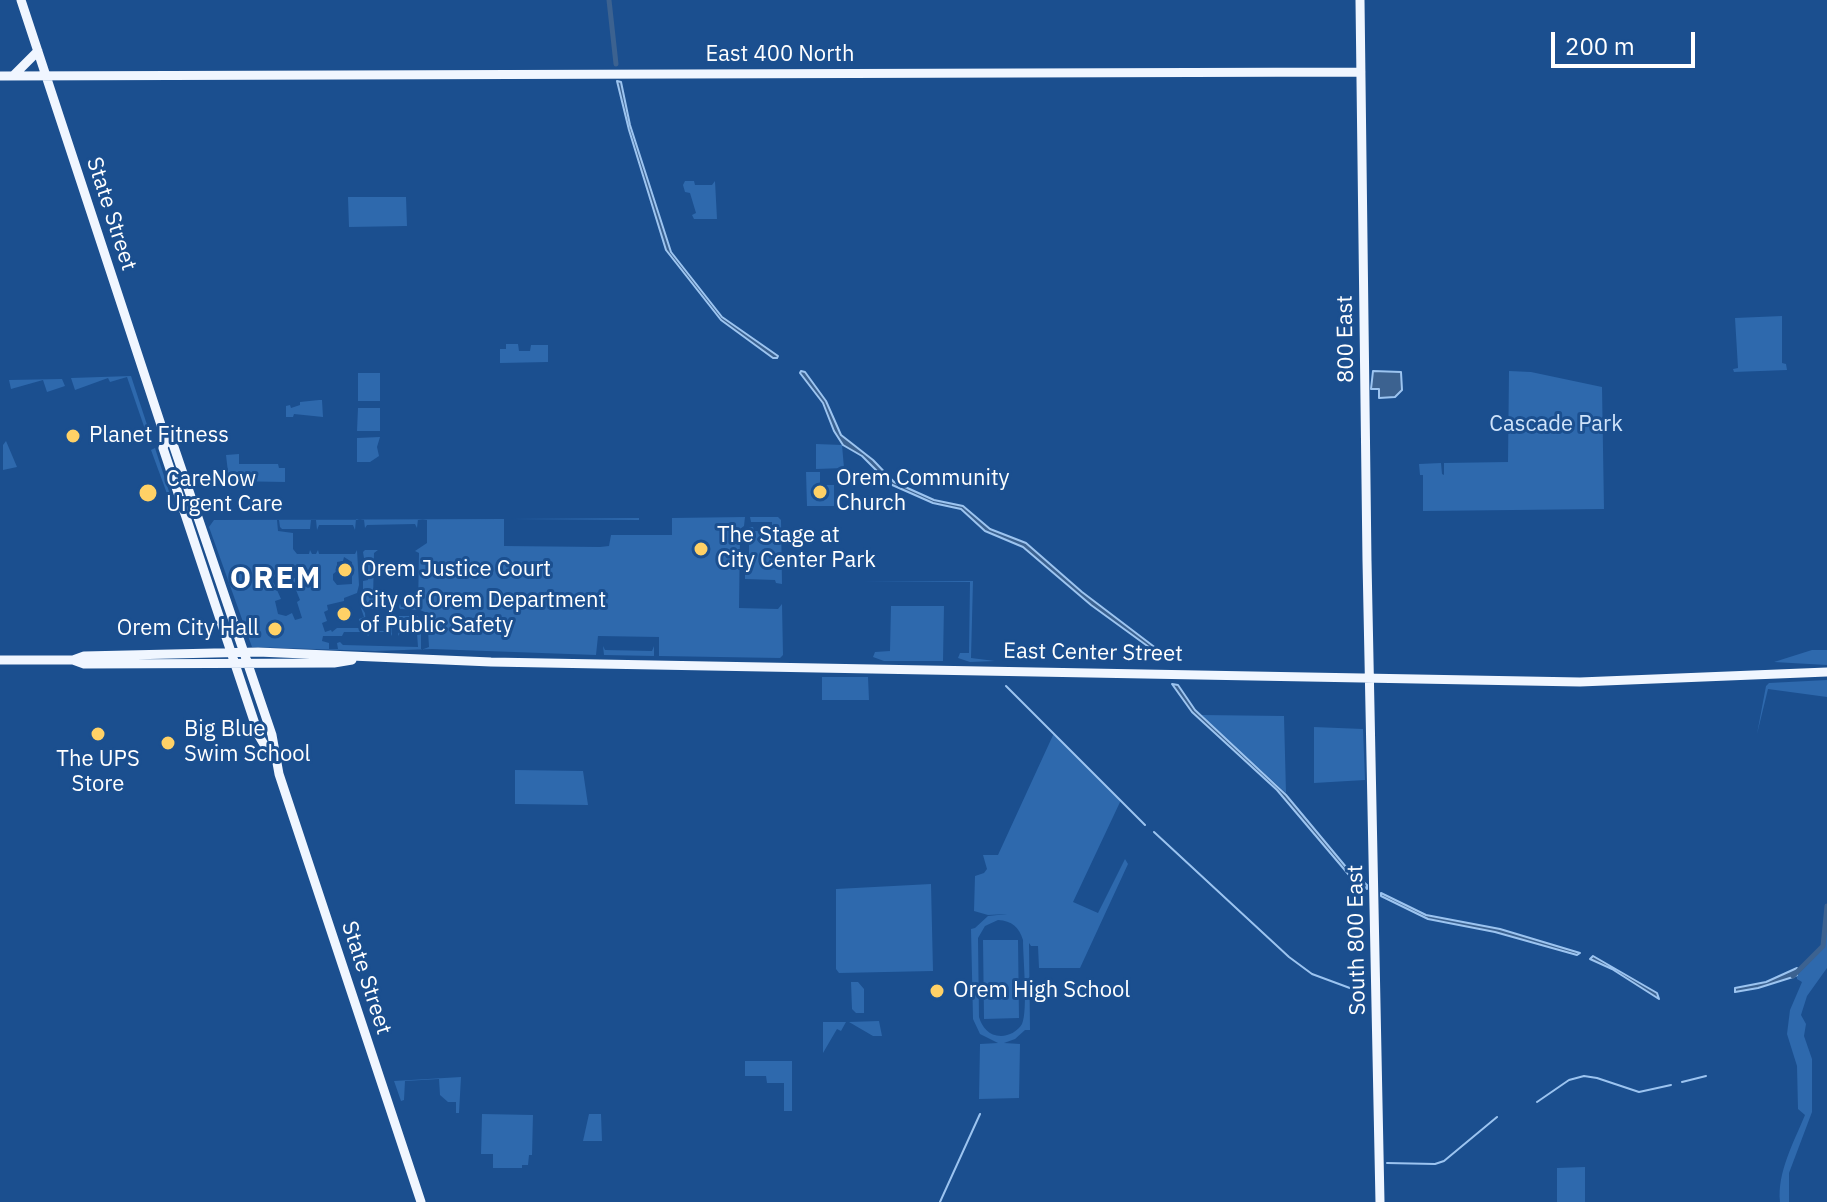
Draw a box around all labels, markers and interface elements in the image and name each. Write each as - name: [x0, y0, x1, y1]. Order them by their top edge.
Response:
- scale bar: [1555, 16, 1699, 66]
- text: 200 m: [1565, 30, 1635, 62]
- street label: East 400 North: [705, 42, 855, 68]
- street label: State Street: [80, 154, 142, 274]
- street label: 800 East: [1332, 295, 1360, 383]
- park label: Cascade Park: [1489, 412, 1623, 438]
- place label: Planet Fitness: [89, 423, 229, 449]
- marker: Planet Fitness: [64, 427, 82, 445]
- place label: Orem Community Church: [836, 466, 1010, 518]
- place label: CareNow Urgent Care: [166, 467, 283, 518]
- marker: CareNow Urgent Care: [137, 482, 159, 504]
- marker: Orem Community Church: [811, 483, 829, 501]
- place label: The Stage at City Center Park: [717, 523, 876, 574]
- marker: The Stage at City Center Park: [692, 540, 710, 558]
- place label: Orem Justice Court: [361, 557, 551, 583]
- district label: OREM: [230, 561, 322, 597]
- marker: Orem Justice Court: [336, 561, 354, 579]
- place label: City of Orem Department of Public Safety: [360, 588, 606, 640]
- marker: City of Orem Department of Public Safety: [335, 605, 353, 623]
- place label: Orem City Hall: [117, 616, 259, 642]
- marker: Orem City Hall: [266, 620, 284, 638]
- street label: East Center Street: [1003, 638, 1183, 668]
- place label: Big Blue Swim School: [184, 717, 311, 768]
- marker: The UPS Store: [89, 725, 107, 743]
- marker: Big Blue Swim School: [159, 734, 177, 752]
- place label: The UPS Store: [56, 747, 140, 798]
- street label: South 800 East: [1342, 864, 1372, 1016]
- street label: State Street: [335, 918, 397, 1038]
- place label: Orem High School: [953, 978, 1130, 1004]
- marker: Orem High School: [928, 982, 946, 1000]

